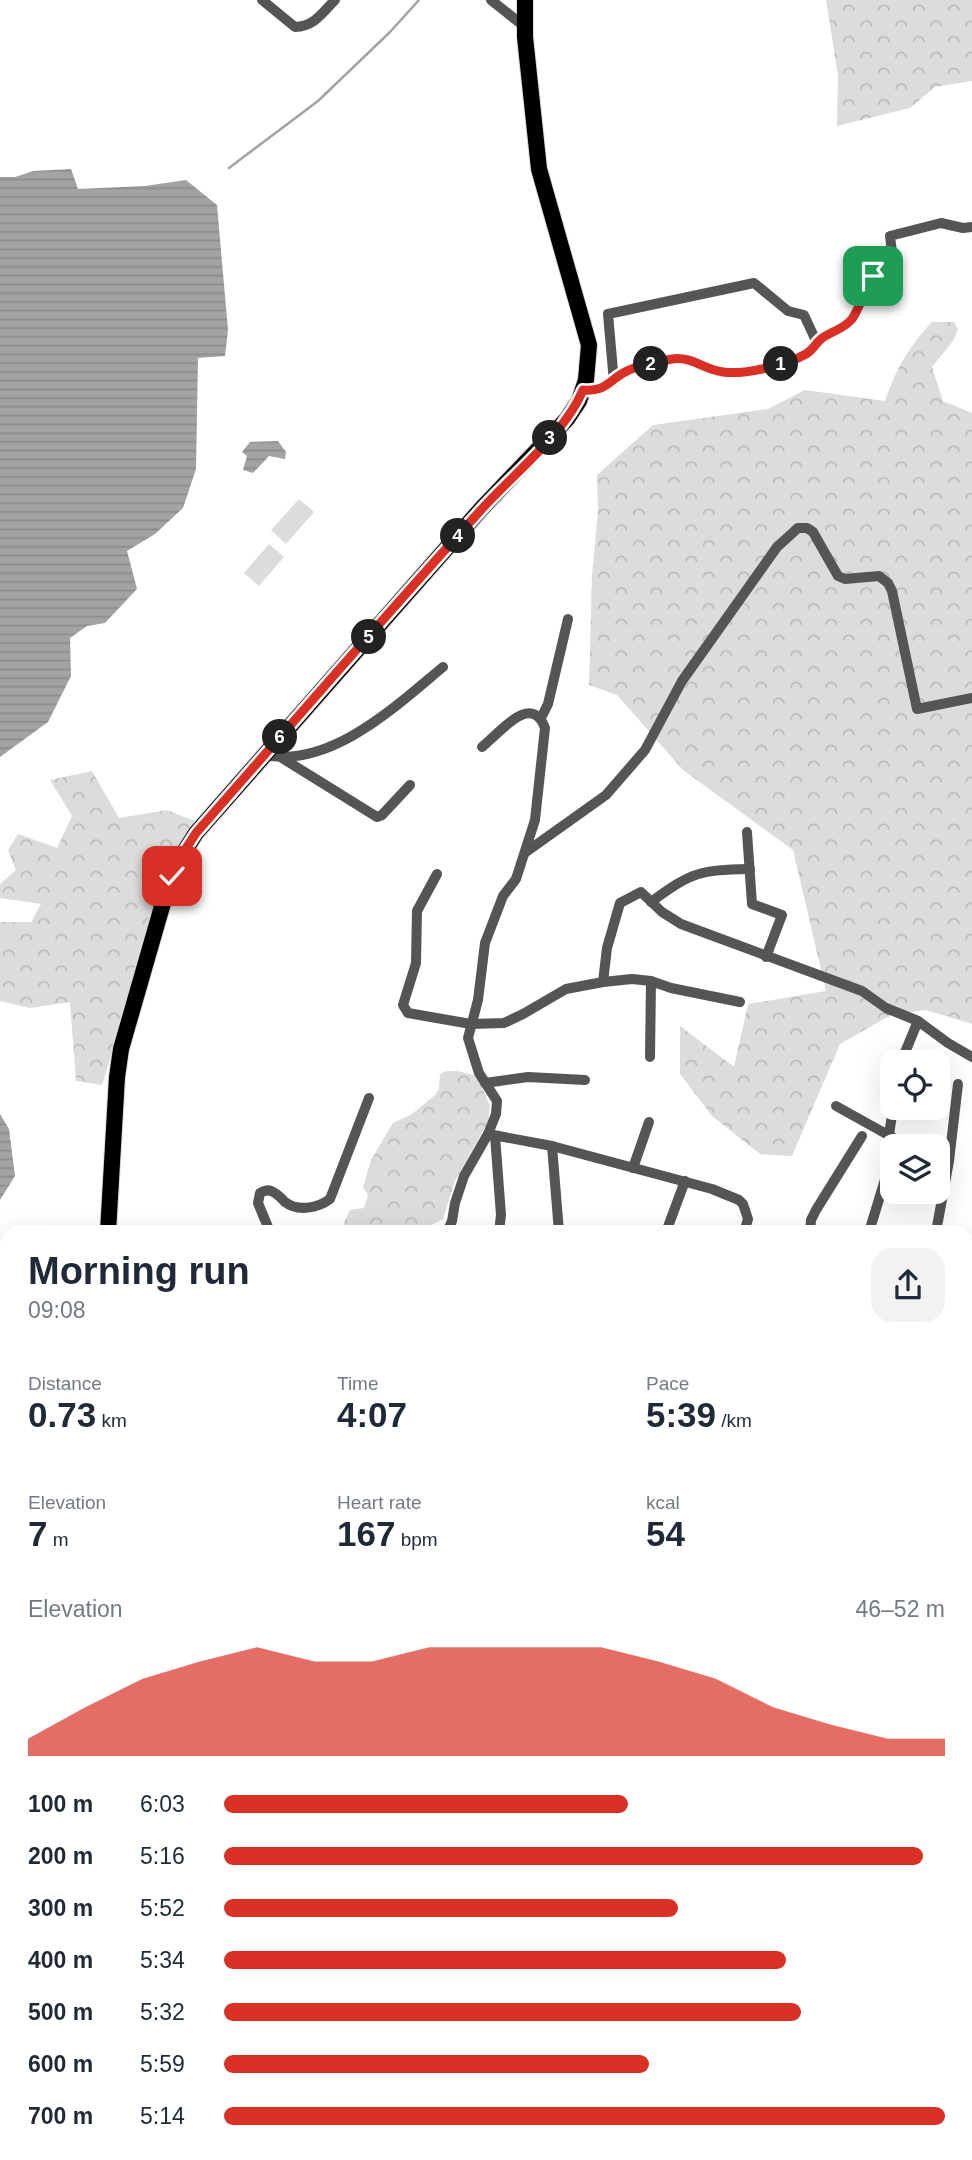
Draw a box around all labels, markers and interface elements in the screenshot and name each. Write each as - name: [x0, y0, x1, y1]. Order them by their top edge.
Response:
- pin: [843, 246, 903, 306]
- icon: arrive: [854, 257, 892, 295]
- pin: 2: [634, 346, 668, 382]
- pin: 1: [764, 346, 798, 382]
- text: 2: [645, 353, 656, 374]
- text: 1: [775, 353, 786, 374]
- pin: 3: [532, 420, 568, 456]
- text: 3: [544, 427, 555, 448]
- pin: 4: [440, 518, 476, 554]
- text: 4: [452, 525, 463, 546]
- pin: 5: [352, 620, 386, 654]
- text: 5: [363, 626, 374, 647]
- pin: 6: [262, 720, 298, 754]
- text: 6: [274, 726, 285, 747]
- pin: [142, 846, 202, 906]
- icon: check: [153, 857, 191, 895]
- map controls: [880, 1050, 950, 1204]
- button: locate: [880, 1050, 950, 1120]
- button: layers: [880, 1134, 950, 1204]
- button: share: [871, 1248, 945, 1322]
- text: Morning run: [28, 1250, 250, 1292]
- text: 09:08: [28, 1297, 86, 1323]
- text: Distance: [28, 1373, 102, 1394]
- text: Time: [337, 1373, 379, 1394]
- text: Pace: [646, 1373, 689, 1394]
- text: 0.73: [28, 1395, 96, 1434]
- text: 4:07: [337, 1395, 407, 1434]
- text: 5:39: [646, 1395, 716, 1434]
- text: km: [96, 1410, 127, 1431]
- text: /km: [716, 1410, 752, 1431]
- text: Elevation: [28, 1492, 106, 1513]
- text: Heart rate: [337, 1492, 421, 1513]
- text: kcal: [646, 1492, 680, 1513]
- text: 7: [28, 1514, 47, 1553]
- text: 167: [337, 1514, 395, 1553]
- text: 54: [646, 1514, 685, 1553]
- text: m: [47, 1529, 69, 1550]
- text: bpm: [395, 1529, 438, 1550]
- text: Elevation: [28, 1596, 123, 1622]
- text: 46–52 m: [855, 1596, 945, 1622]
- text: 100 m: [28, 1791, 93, 1817]
- text: 6:03: [140, 1791, 185, 1817]
- text: 200 m: [28, 1843, 93, 1869]
- text: 5:16: [140, 1843, 185, 1869]
- text: 300 m: [28, 1895, 93, 1921]
- text: 5:52: [140, 1895, 185, 1921]
- text: 400 m: [28, 1947, 93, 1973]
- text: 5:34: [140, 1947, 185, 1973]
- text: 500 m: [28, 1999, 93, 2025]
- text: 5:32: [140, 1999, 185, 2025]
- text: 600 m: [28, 2051, 93, 2077]
- text: 5:59: [140, 2051, 185, 2077]
- text: 700 m: [28, 2103, 93, 2129]
- text: 5:14: [140, 2103, 185, 2129]

